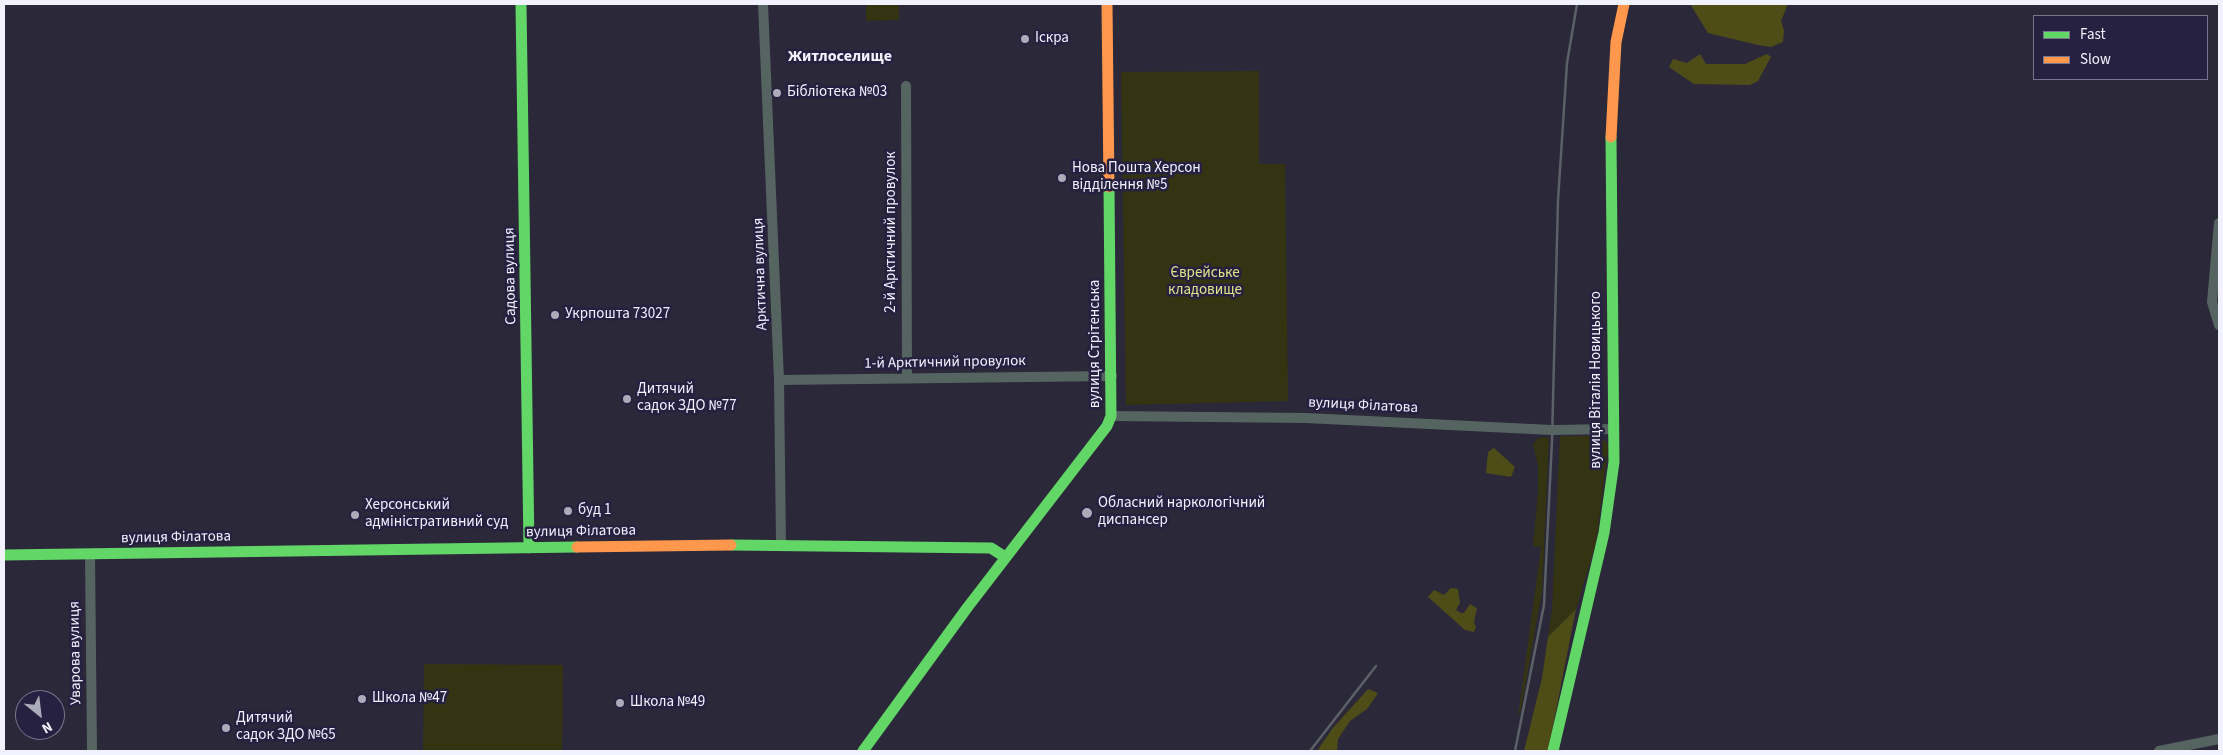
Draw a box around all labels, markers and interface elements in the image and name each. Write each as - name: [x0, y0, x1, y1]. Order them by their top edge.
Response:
- legend: [2033, 15, 2208, 80]
- text: Fast: [2080, 24, 2106, 45]
- place label: Іскра: [1035, 30, 1069, 48]
- marker: Іскра: [1019, 33, 1031, 45]
- district label: Житлоселище: [788, 47, 892, 67]
- text: Slow: [2080, 49, 2111, 70]
- place label: Бібліотека №03: [787, 84, 887, 102]
- marker: Бібліотека №03: [771, 87, 783, 99]
- street label: 2-й Арктичний провулок: [883, 151, 901, 313]
- place label: Нова Пошта Херсон відділення №5: [1072, 160, 1201, 195]
- marker: Нова Пошта Херсон відділення №5: [1056, 172, 1068, 184]
- street label: Арктична вулиця: [750, 217, 772, 331]
- street label: Садова вулиця: [501, 227, 521, 325]
- park label: Єврейське кладовище: [1168, 265, 1242, 300]
- street label: вулиця Стрітенська: [1087, 280, 1105, 408]
- street label: вулиця Віталія Новицького: [1588, 291, 1606, 469]
- place label: Укрпошта 73027: [565, 306, 670, 324]
- marker: Укрпошта 73027: [549, 309, 561, 321]
- street label: 1-й Арктичний провулок: [864, 353, 1026, 373]
- place label: Дитячий садок ЗДО №77: [637, 381, 737, 416]
- marker: Дитячий садок ЗДО №77: [621, 393, 633, 405]
- street label: вулиця Філатова: [1308, 394, 1418, 418]
- place label: Обласний наркологічний диспансер: [1098, 495, 1265, 530]
- place label: Херсонський адміністративний суд: [365, 497, 508, 532]
- place label: буд 1: [578, 502, 611, 520]
- marker: буд 1: [562, 505, 574, 517]
- marker: Обласний наркологічний диспансер: [1080, 506, 1094, 520]
- marker: Херсонський адміністративний суд: [349, 509, 361, 521]
- street label: вулиця Філатова: [526, 522, 636, 542]
- street label: вулиця Філатова: [121, 528, 231, 548]
- street label: Уварова вулиця: [66, 601, 86, 705]
- north arrow: [15, 690, 65, 740]
- place label: Школа №47: [372, 690, 447, 708]
- marker: Школа №47: [356, 693, 368, 705]
- place label: Школа №49: [630, 694, 705, 712]
- marker: Школа №49: [614, 697, 626, 709]
- place label: Дитячий садок ЗДО №65: [236, 710, 336, 745]
- text: N: [38, 716, 56, 738]
- marker: Дитячий садок ЗДО №65: [220, 722, 232, 734]

